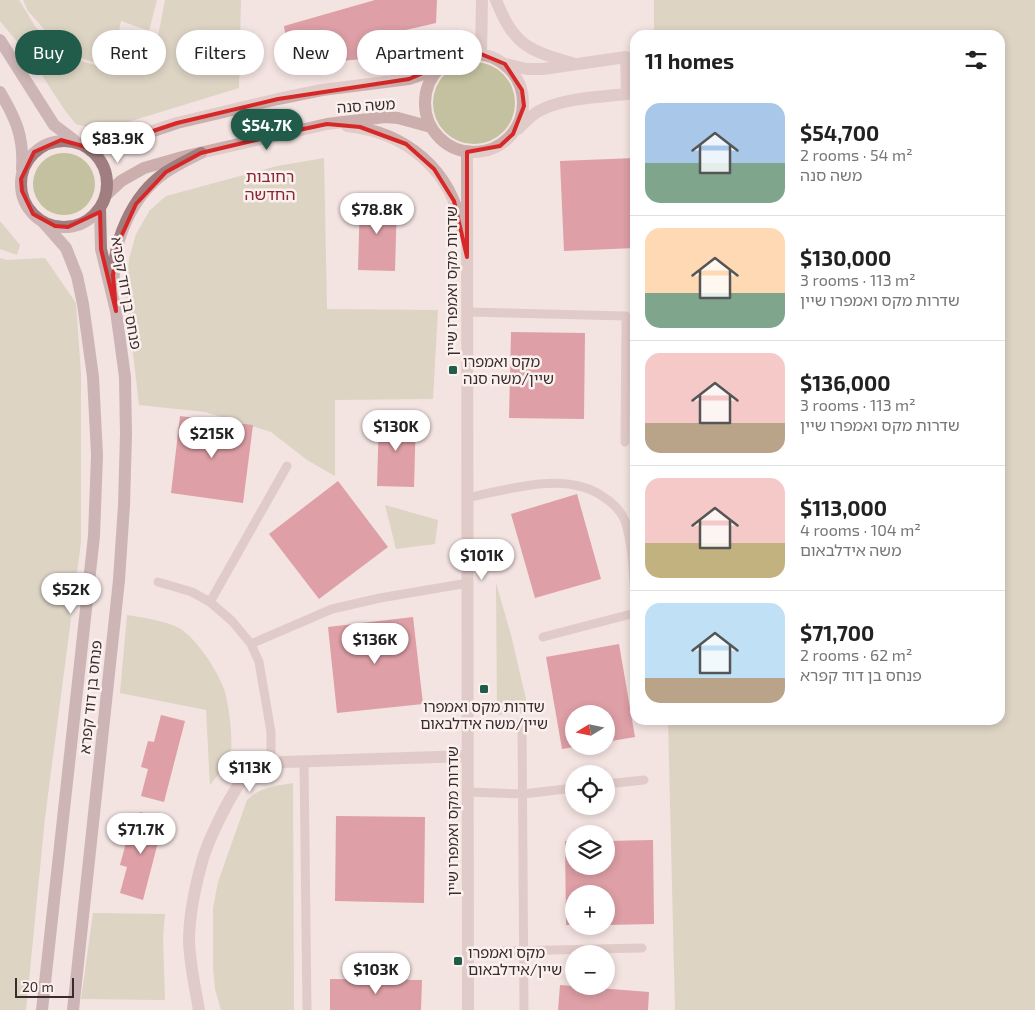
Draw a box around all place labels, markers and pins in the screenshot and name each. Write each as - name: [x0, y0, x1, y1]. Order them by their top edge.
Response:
- pin: $54.7K: [226, 108, 308, 151]
- pin: $83.9K: [77, 121, 159, 164]
- pin: $78.8K: [336, 192, 418, 235]
- place label: מקס ואמפרו שיין/משה סנה: [463, 352, 554, 387]
- marker: מקס ואמפרו שיין/משה סנה: [447, 364, 459, 376]
- pin: $130K: [361, 410, 431, 452]
- pin: $215K: [177, 416, 247, 459]
- pin: $101K: [447, 538, 517, 581]
- pin: $52K: [41, 572, 101, 615]
- pin: $136K: [340, 622, 410, 665]
- marker: שדרות מקס ואמפרו שיין/משה אידלבאום: [478, 683, 490, 695]
- place label: שדרות מקס ואמפרו שיין/משה אידלבאום: [420, 697, 548, 732]
- pin: $113K: [215, 750, 285, 793]
- pin: $71.7K: [100, 812, 182, 855]
- place label: מקס ואמפרו שיין/אידלבאום: [468, 943, 562, 978]
- pin: $103K: [341, 952, 411, 995]
- marker: מקס ואמפרו שיין/אידלבאום: [452, 955, 464, 967]

